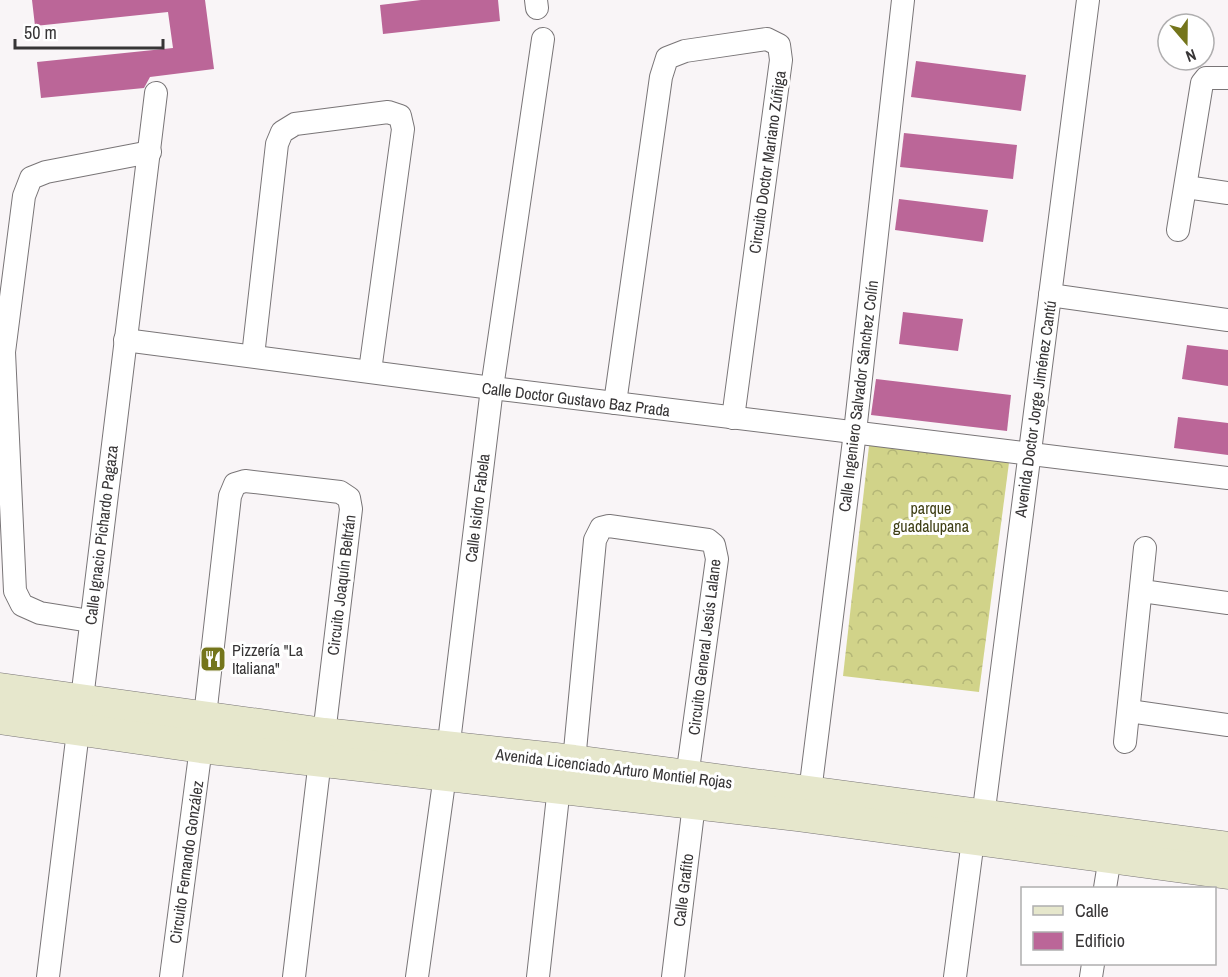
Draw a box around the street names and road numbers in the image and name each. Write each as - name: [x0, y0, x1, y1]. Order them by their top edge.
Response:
- street label: Circuito Doctor Mariano Zúñiga: [743, 68, 791, 255]
- street label: Calle Ingeniero Salvador Sánchez Colín: [833, 279, 883, 513]
- street label: Avenida Doctor Jorge Jiménez Cantú: [1009, 299, 1061, 520]
- street label: Calle Doctor Gustavo Baz Prada: [481, 377, 672, 422]
- street label: Calle Ignacio Pichardo Pagaza: [79, 443, 123, 626]
- street label: Calle Isidro Fabela: [459, 452, 495, 564]
- street label: Circuito Joaquín Beltrán: [321, 513, 361, 657]
- street label: Circuito General Jesús Lalane: [682, 558, 726, 736]
- street label: Avenida Licenciado Arturo Montiel Rojas: [493, 742, 734, 793]
- street label: Circuito Fernando González: [164, 779, 208, 945]
- street label: Calle Grafito: [668, 852, 698, 928]

